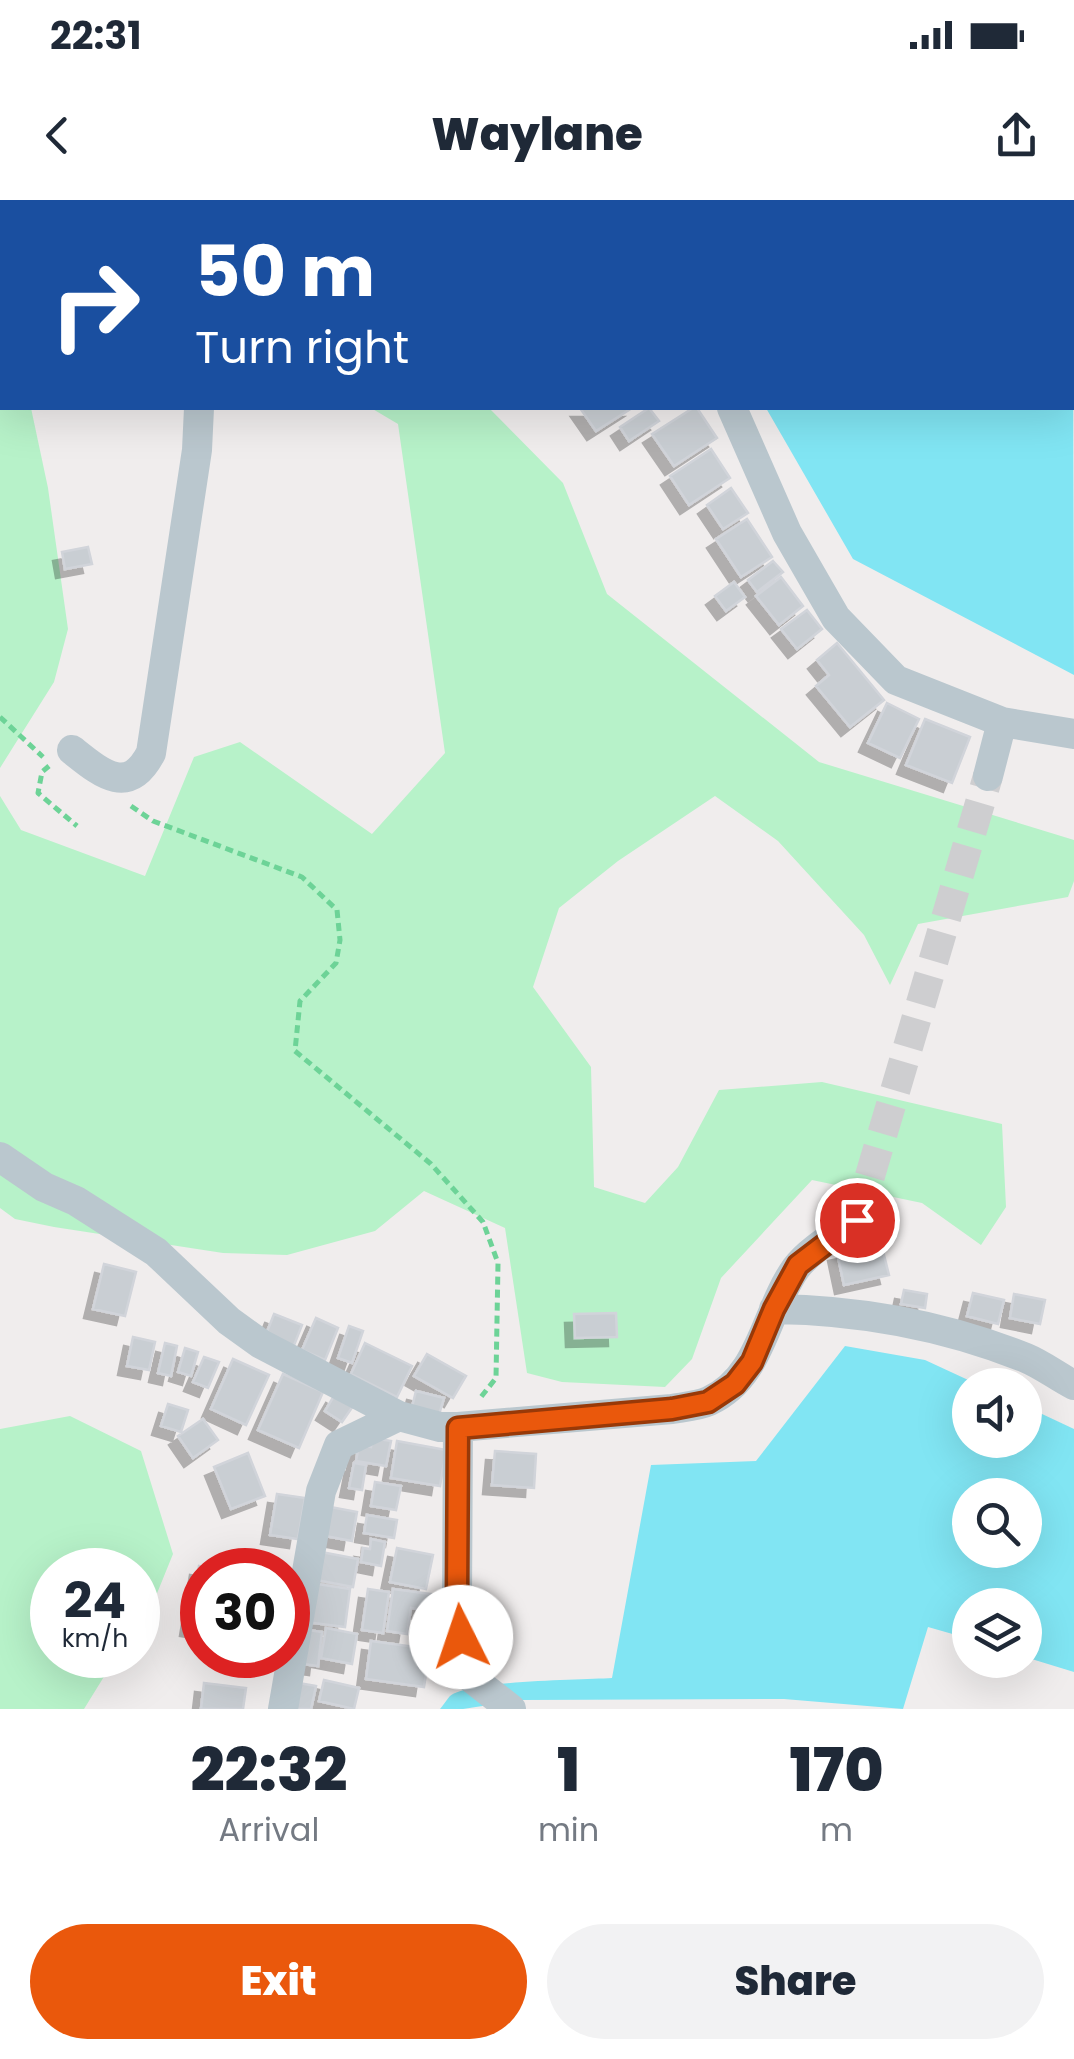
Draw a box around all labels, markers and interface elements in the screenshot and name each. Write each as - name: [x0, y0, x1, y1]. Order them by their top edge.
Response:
- text: 22:31: [50, 9, 141, 62]
- text: Waylane: [431, 103, 643, 166]
- icon: back: [30, 108, 85, 163]
- icon: share: [989, 108, 1044, 163]
- text: 50 m: [195, 222, 375, 321]
- icon: right: [30, 240, 160, 370]
- text: Turn right: [195, 316, 409, 379]
- pin: [815, 1178, 900, 1263]
- icon: arrive: [830, 1193, 885, 1248]
- map controls: [952, 1368, 1042, 1678]
- button: sound: [952, 1368, 1042, 1458]
- button: search: [952, 1478, 1042, 1568]
- speed limit sign: 30: [180, 1548, 310, 1678]
- text: 24: [64, 1565, 126, 1636]
- position arrow: [409, 1585, 513, 1689]
- button: layers: [952, 1588, 1042, 1678]
- text: km/h: [62, 1621, 128, 1656]
- text: 22:32: [190, 1728, 348, 1812]
- text: 1: [557, 1728, 580, 1812]
- text: 170: [790, 1728, 884, 1812]
- text: Arrival: [219, 1807, 319, 1852]
- text: min: [538, 1807, 599, 1852]
- text: m: [820, 1807, 853, 1852]
- button: Exit: [30, 1924, 527, 2039]
- button: Share: [547, 1924, 1044, 2039]

